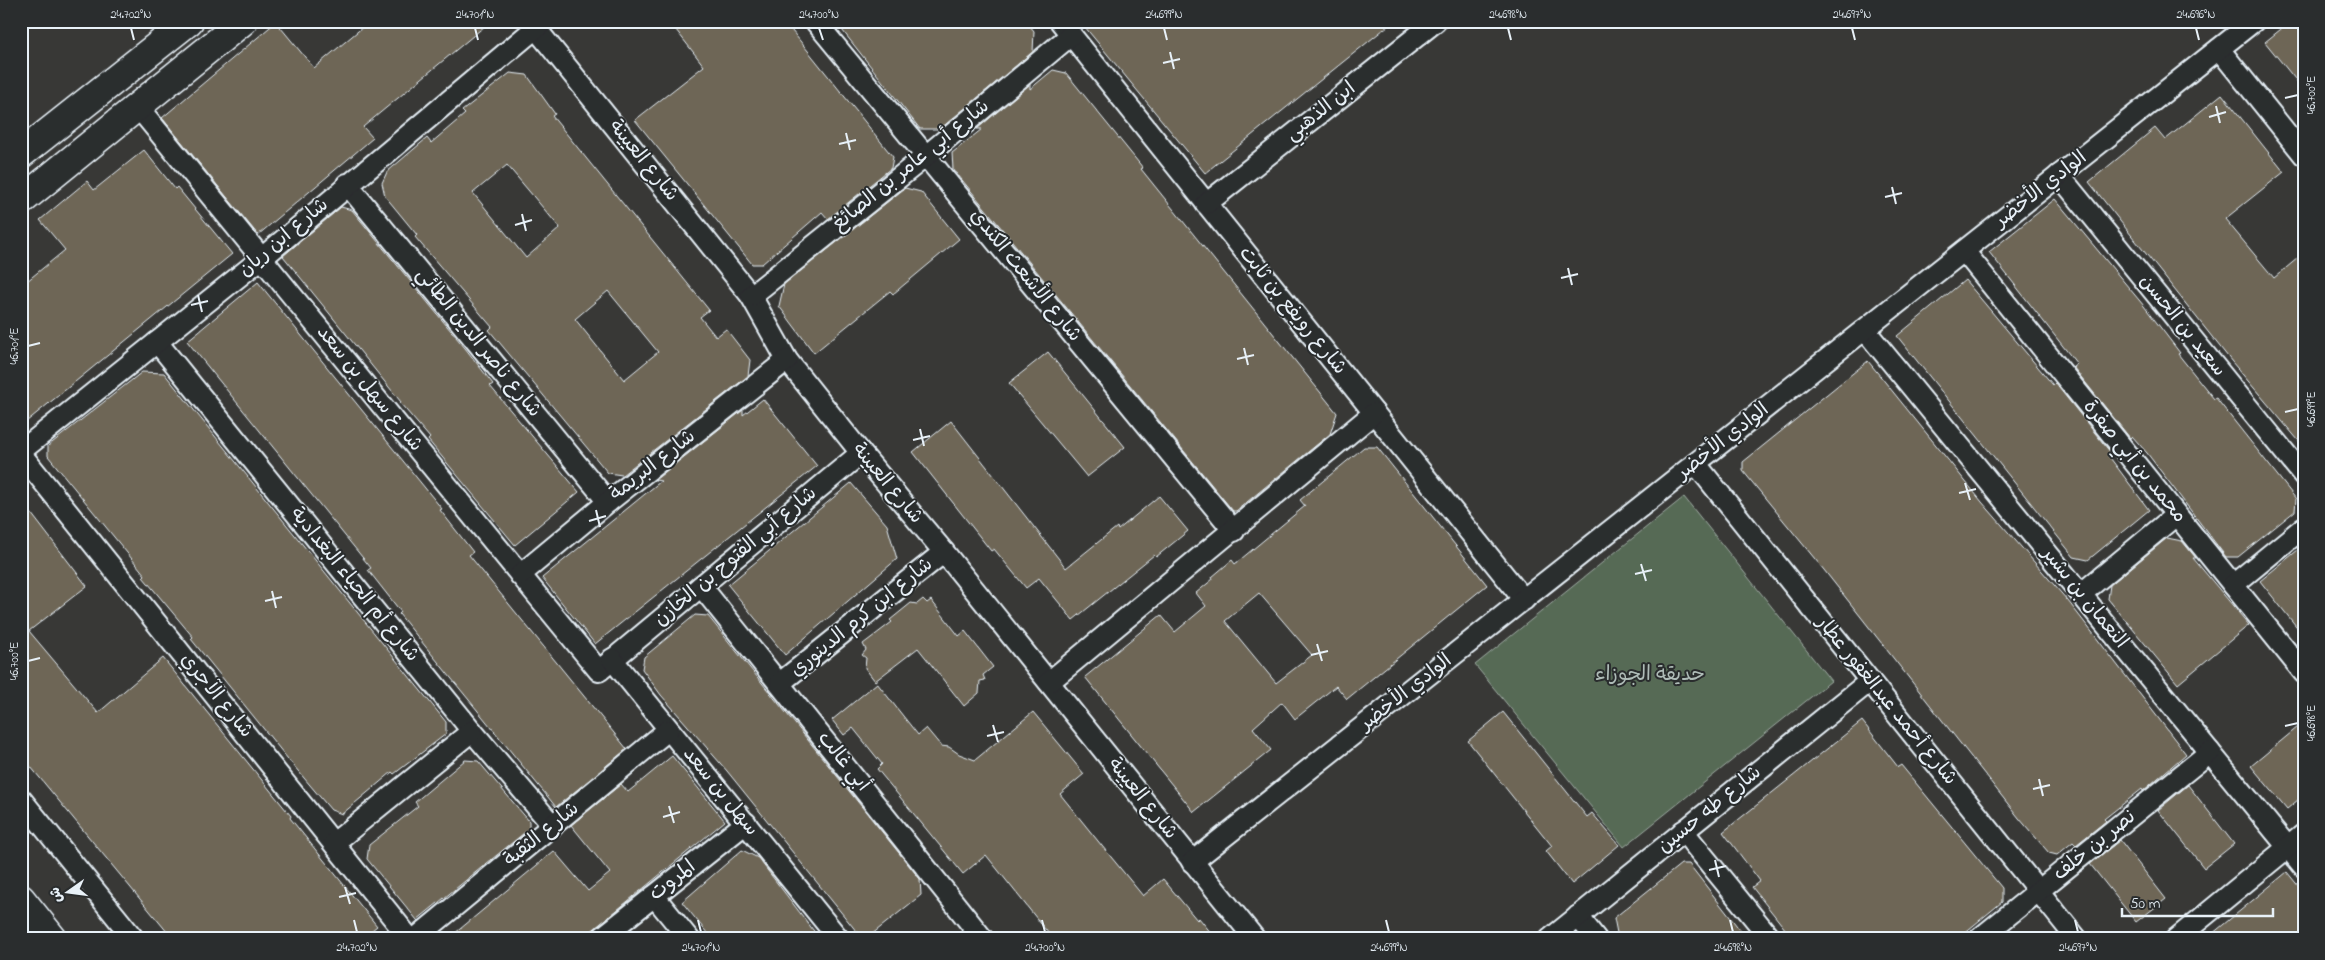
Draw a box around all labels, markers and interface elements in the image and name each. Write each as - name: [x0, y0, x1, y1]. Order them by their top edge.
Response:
- text: 24.702°N: [111, 6, 151, 24]
- text: 24.701°N: [456, 6, 494, 24]
- text: 24.700°N: [799, 6, 839, 24]
- text: 24.699°N: [1145, 6, 1183, 24]
- text: 24.698°N: [1489, 6, 1527, 24]
- text: 24.697°N: [1833, 6, 1871, 24]
- text: 24.696°N: [2177, 6, 2215, 24]
- street label: ابن الذهبي: [1280, 75, 1363, 150]
- text: 46.700°E: [2303, 76, 2321, 114]
- street label: شارع أبي عامر بن الصائغ: [826, 93, 997, 240]
- street label: شارع العيينة: [601, 114, 685, 208]
- street label: الوادي الأخضر: [1986, 144, 2094, 237]
- street label: شارع ابن ريان: [232, 191, 336, 285]
- street label: شارع الأشعث الكندي: [962, 202, 1089, 349]
- street label: شارع رويفع بن ثابت: [1231, 240, 1353, 382]
- street label: شارع ناصر الدين الطائي: [407, 262, 548, 425]
- street label: سعيد بن الحسن: [2131, 268, 2233, 384]
- street label: شارع سهل بن سعد: [309, 320, 429, 458]
- text: 46.701°E: [6, 327, 24, 365]
- text: 46.699°E: [2303, 391, 2321, 427]
- street label: محمد بن أبي صفرة: [2074, 394, 2193, 531]
- street label: الوادي الأخضر: [1668, 396, 1776, 489]
- street label: شارع البريمة: [604, 423, 702, 509]
- street label: شارع العيينة: [844, 437, 930, 531]
- street label: شارع أبي الفتوح بن الخازن: [648, 480, 825, 635]
- street label: شارع أم الحياء البغدادية: [282, 501, 426, 669]
- street label: النعمان بن بشير: [2032, 539, 2134, 655]
- street label: شارع ابن كرم الدينوري: [784, 551, 940, 685]
- street label: شارع أحمد عبدالغفور عطار: [1807, 608, 1964, 792]
- text: 46.700°E: [6, 642, 24, 680]
- street label: شارع الآجري: [173, 646, 260, 745]
- street label: الوادي الأخضر: [1351, 647, 1459, 740]
- park label: حديقة الجوزاء: [1595, 661, 1705, 690]
- text: 46.698°E: [2303, 705, 2321, 741]
- street label: أبي غالب: [809, 726, 876, 799]
- street label: سهل بن سعد: [675, 741, 765, 843]
- street label: شارع العيينة: [1100, 752, 1184, 846]
- street label: شارع طه حسين: [1652, 759, 1768, 861]
- street label: شارع الثقبة: [498, 795, 586, 875]
- street label: نصر بن خلف: [2047, 803, 2143, 889]
- street label: المروت: [643, 853, 703, 909]
- north arrow: [42, 868, 92, 918]
- text: ش: [45, 885, 69, 905]
- scale bar: [2122, 885, 2274, 917]
- text: 50 m: [2130, 893, 2161, 915]
- text: 24.702°N: [337, 939, 377, 957]
- text: 24.701°N: [682, 939, 720, 957]
- text: 24.700°N: [1025, 939, 1065, 957]
- text: 24.699°N: [1370, 939, 1408, 957]
- text: 24.698°N: [1714, 939, 1752, 957]
- text: 24.697°N: [2059, 939, 2097, 957]

